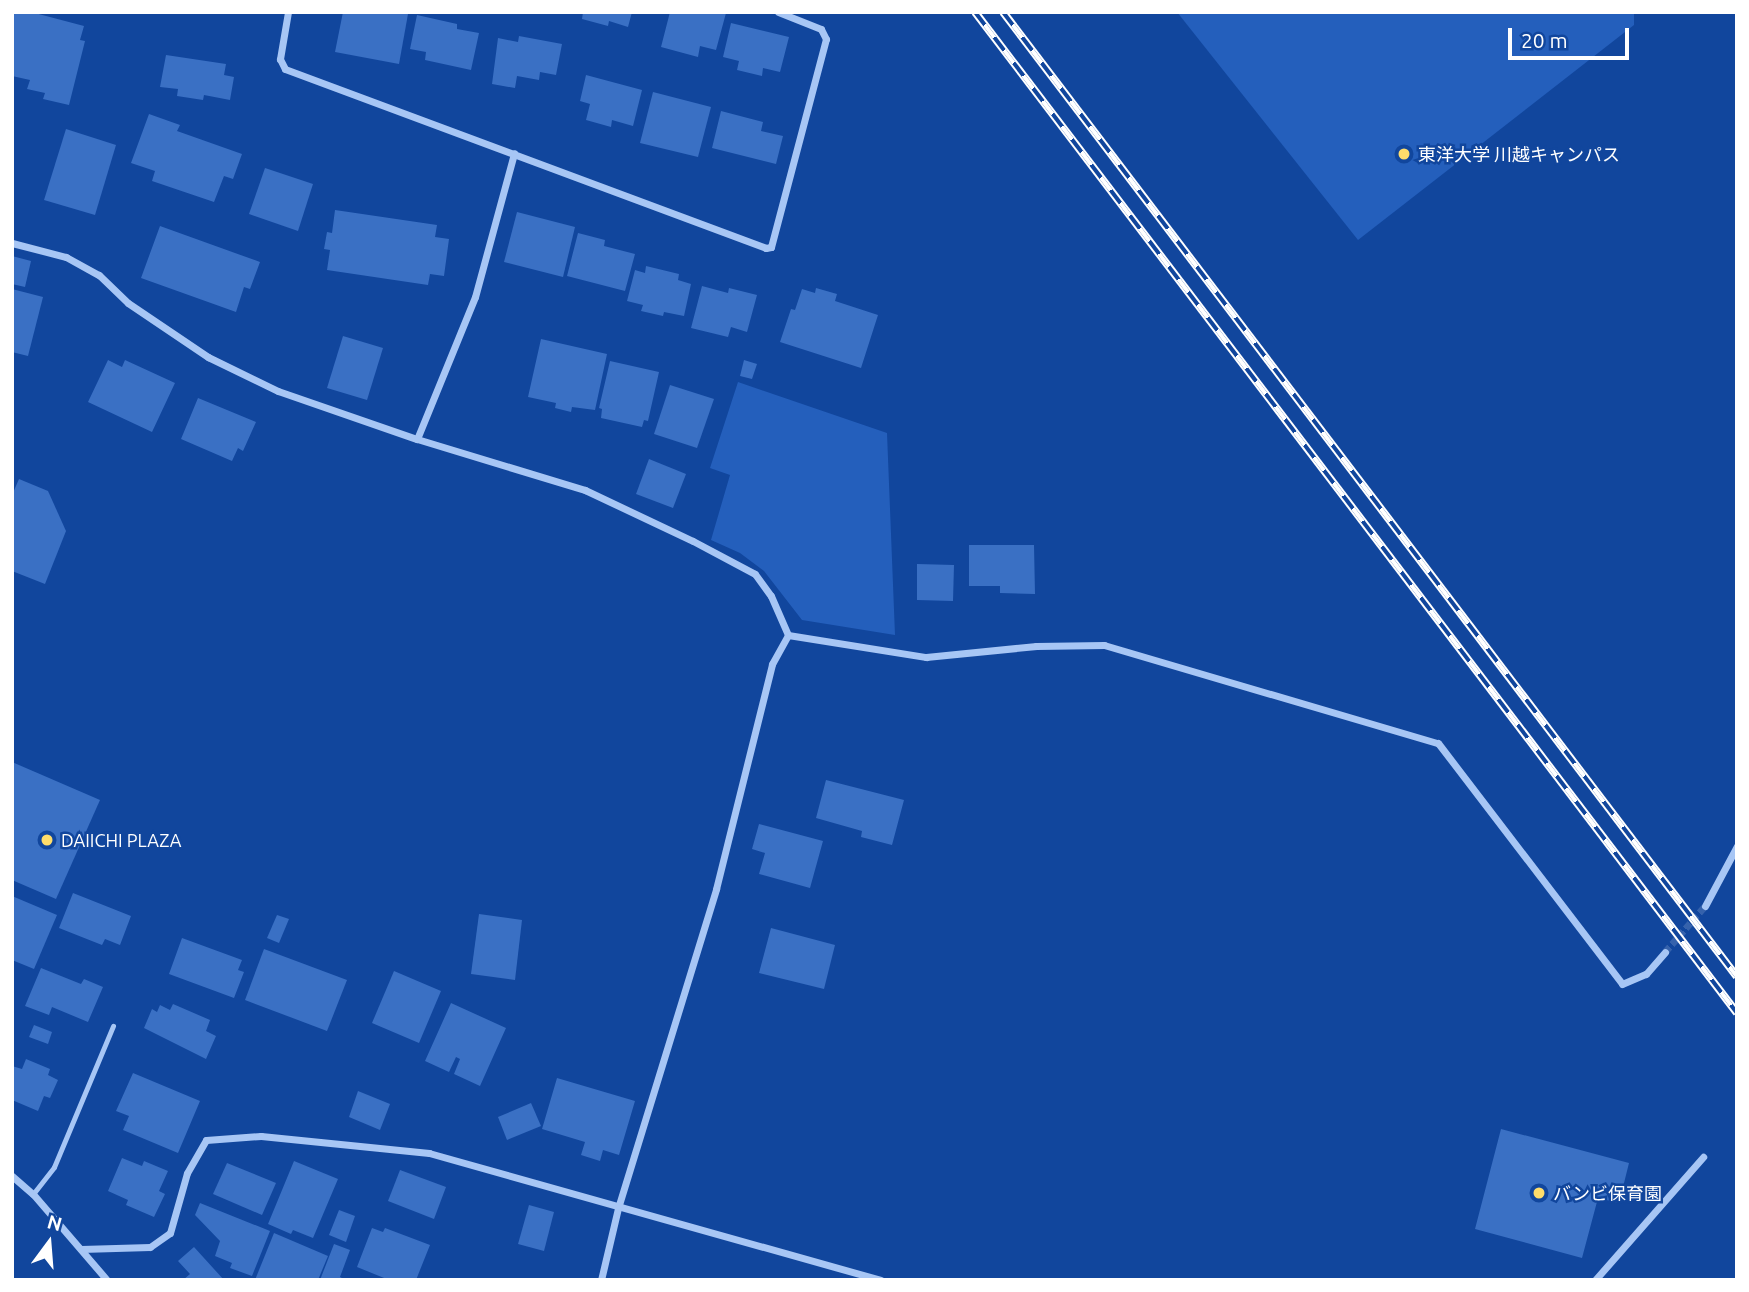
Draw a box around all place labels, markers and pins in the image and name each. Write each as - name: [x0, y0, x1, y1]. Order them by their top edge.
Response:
- place label: 東洋大学 川越キャンパス: [1418, 143, 1620, 165]
- marker: 東洋大学 川越キャンパス: [1396, 146, 1412, 162]
- place label: DAIICHI PLAZA: [61, 829, 181, 851]
- marker: DAIICHI PLAZA: [39, 832, 55, 848]
- place label: バンビ保育園: [1553, 1182, 1661, 1204]
- marker: バンビ保育園: [1531, 1185, 1547, 1201]

